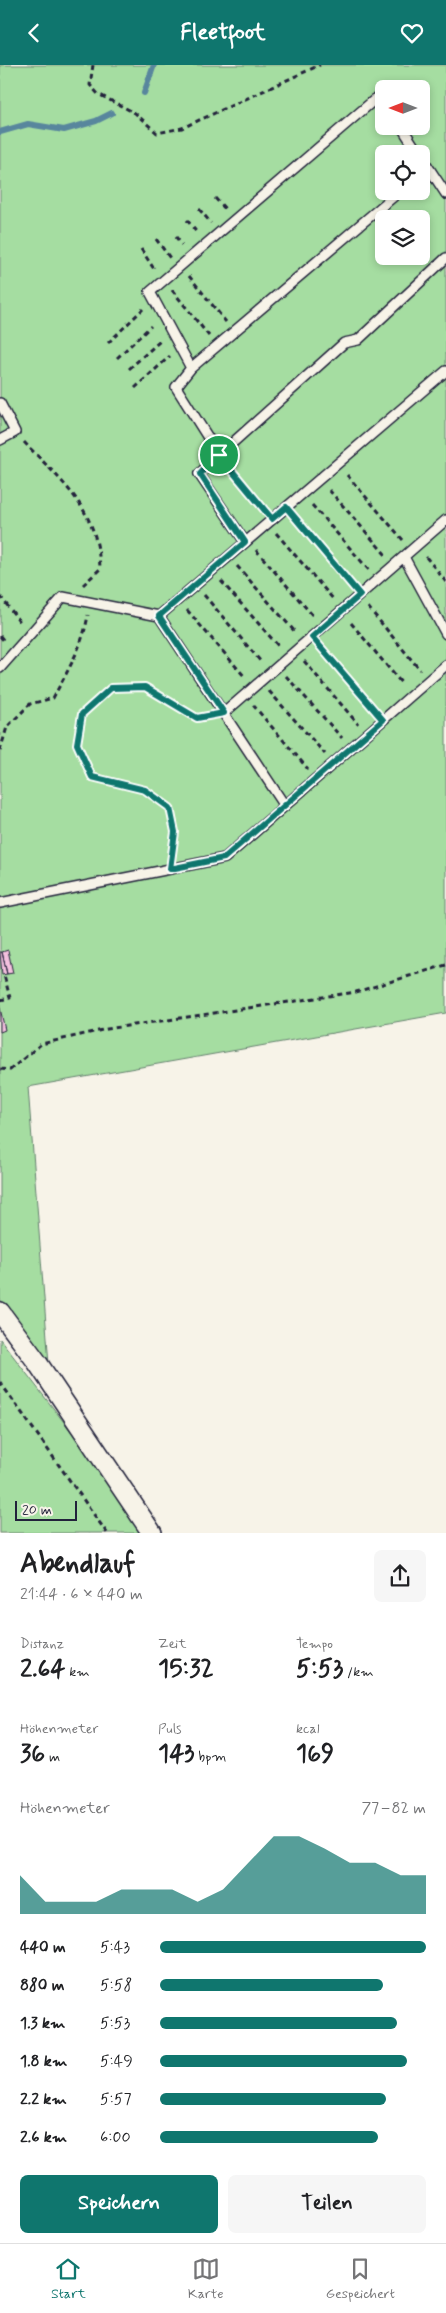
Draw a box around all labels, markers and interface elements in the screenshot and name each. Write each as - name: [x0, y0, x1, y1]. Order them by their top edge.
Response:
- icon: back: [20, 19, 48, 47]
- text: Fleetfoot: [180, 19, 266, 47]
- icon: heart: [398, 19, 426, 47]
- north arrow: [375, 80, 430, 135]
- map controls: [375, 80, 430, 265]
- button: locate: [375, 145, 430, 200]
- button: layers: [375, 210, 430, 265]
- pin: [198, 434, 240, 476]
- icon: arrive: [205, 441, 233, 469]
- scale bar: [15, 1498, 78, 1521]
- text: 20 m: [22, 1501, 52, 1519]
- text: Abendlauf: [20, 1546, 135, 1583]
- button: share: [374, 1550, 426, 1602]
- text: 21:44 · 6 × 440 m: [20, 1584, 143, 1605]
- text: Distanz: [20, 1635, 64, 1653]
- text: Zeit: [158, 1635, 186, 1653]
- text: Tempo: [296, 1635, 333, 1653]
- text: 2.64: [20, 1653, 65, 1686]
- text: 15:32: [158, 1653, 214, 1686]
- text: 5:53: [296, 1653, 343, 1686]
- text: km: [65, 1663, 90, 1681]
- text: /km: [343, 1663, 374, 1681]
- text: Höhenmeter: [20, 1720, 98, 1738]
- text: Puls: [158, 1720, 182, 1738]
- text: kcal: [296, 1720, 320, 1738]
- text: 36: [20, 1738, 45, 1771]
- text: 143: [158, 1738, 195, 1771]
- text: 169: [296, 1738, 334, 1771]
- text: m: [45, 1748, 60, 1766]
- text: bpm: [195, 1748, 227, 1766]
- text: Höhenmeter: [20, 1798, 110, 1819]
- text: 77–82 m: [361, 1798, 426, 1819]
- text: 440 m: [20, 1937, 66, 1958]
- text: 5:43: [100, 1937, 130, 1958]
- text: 880 m: [20, 1975, 64, 1996]
- text: 5:58: [100, 1975, 132, 1996]
- text: 1.3 km: [20, 2013, 65, 2034]
- text: 5:53: [100, 2013, 130, 2034]
- text: 1.8 km: [20, 2051, 67, 2072]
- text: 5:49: [100, 2051, 133, 2072]
- text: 2.2 km: [20, 2089, 67, 2110]
- text: 5:57: [100, 2089, 132, 2110]
- text: 2.6 km: [20, 2127, 67, 2148]
- text: 6:00: [100, 2127, 131, 2148]
- button: Speichern: [20, 2175, 218, 2233]
- button: Teilen: [228, 2175, 426, 2233]
- tab: Start: [51, 2255, 86, 2303]
- tab: Karte: [188, 2255, 224, 2303]
- tab: Gespeichert: [326, 2255, 395, 2303]

